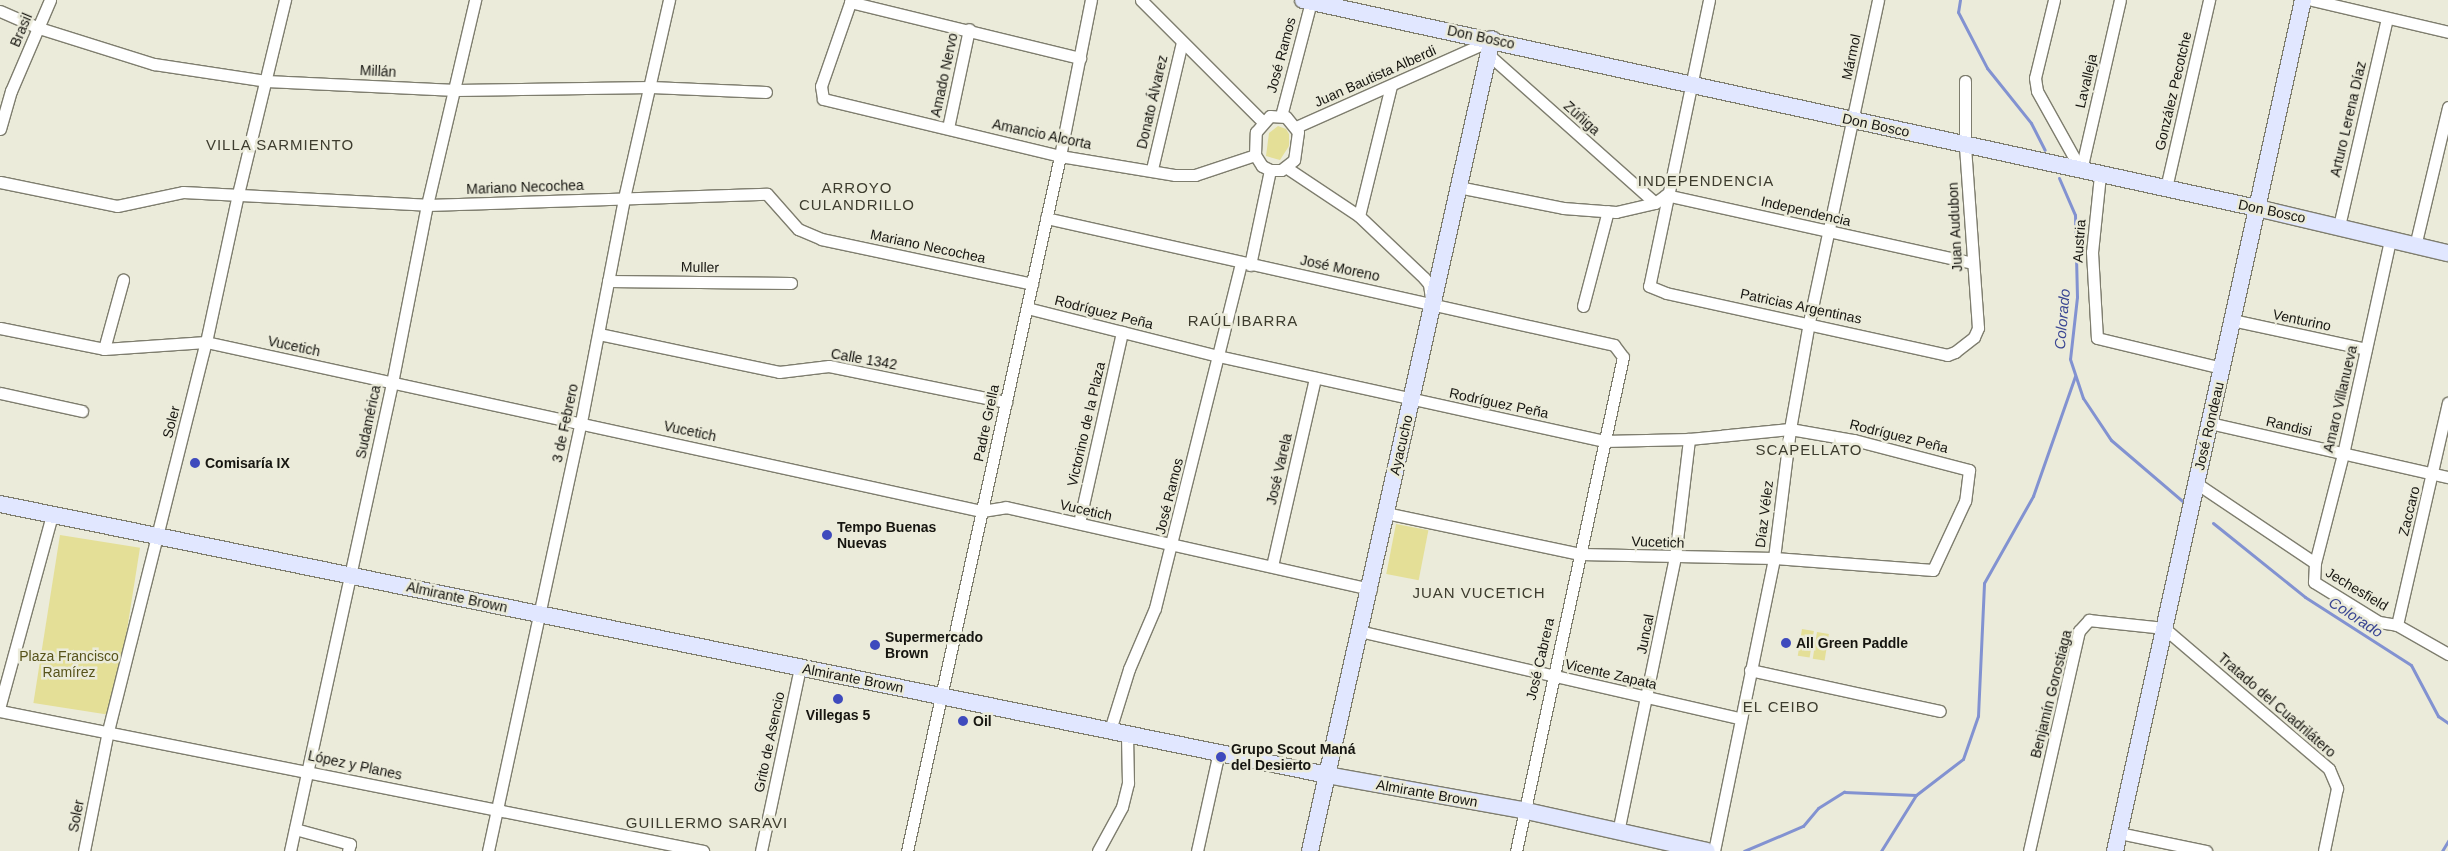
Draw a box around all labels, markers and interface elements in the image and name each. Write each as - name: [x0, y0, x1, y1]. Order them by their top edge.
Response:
- street label: Brasil: [6, 11, 36, 49]
- street label: José Ramos: [1263, 15, 1299, 95]
- street label: Don Bosco: [1446, 22, 1516, 52]
- street label: González Pecotche: [2151, 30, 2195, 152]
- street label: Amado Nervo: [927, 31, 961, 119]
- street label: Mármol: [1838, 32, 1864, 82]
- street label: Juan Bautista Alberdi: [1311, 41, 1439, 111]
- street label: Lavalleja: [2072, 52, 2100, 110]
- street label: Donato Álvarez: [1133, 53, 1171, 151]
- street label: Arturo Lerena Díaz: [2327, 59, 2369, 179]
- street label: Millán: [359, 62, 397, 80]
- street label: Zúñiga: [1560, 97, 1604, 139]
- street label: Don Bosco: [1841, 110, 1911, 140]
- street label: Amancio Alcorta: [990, 115, 1094, 153]
- district label: VILLA SARMIENTO: [204, 136, 356, 154]
- district label: INDEPENDENCIA: [1636, 172, 1776, 190]
- street label: Mariano Necochea: [466, 177, 584, 197]
- district label: ARROYO CULANDRILLO: [798, 178, 916, 213]
- street label: Juan Audubon: [1944, 181, 1966, 273]
- street label: Independencia: [1759, 192, 1853, 230]
- street label: Don Bosco: [2237, 196, 2307, 226]
- street label: Austria: [2069, 219, 2089, 263]
- street label: Mariano Necochea: [869, 226, 987, 266]
- street label: José Moreno: [1299, 251, 1381, 285]
- street label: Muller: [681, 258, 719, 276]
- street label: Patricias Argentinas: [1738, 285, 1864, 327]
- water label: Colorado: [2050, 288, 2074, 350]
- street label: Rodríguez Peña: [1053, 292, 1155, 332]
- street label: Venturino: [2271, 306, 2333, 334]
- district label: RAÚL IBARRA: [1186, 312, 1300, 330]
- street label: Vucetich: [266, 332, 322, 360]
- street label: Amaro Villanueva: [2320, 344, 2360, 454]
- street label: Calle 1342: [830, 345, 898, 373]
- street label: Victorino de la Plaza: [1063, 360, 1109, 488]
- street label: José Rondeau: [2191, 380, 2227, 472]
- street label: 3 de Febrero: [548, 382, 582, 464]
- street label: Padre Grella: [970, 383, 1002, 463]
- street label: Sudamérica: [352, 384, 384, 460]
- street label: Rodríguez Peña: [1448, 384, 1550, 422]
- street label: Soler: [159, 404, 183, 440]
- street label: Ayacucho: [1386, 413, 1416, 477]
- street label: Randisi: [2264, 413, 2314, 439]
- street label: Rodríguez Peña: [1848, 416, 1950, 456]
- street label: Vucetich: [662, 417, 718, 445]
- street label: José Varela: [1263, 432, 1295, 506]
- district label: SCAPELLATO: [1754, 441, 1864, 459]
- place label: Comisaría IX: [205, 455, 290, 471]
- street label: José Ramos: [1151, 456, 1187, 536]
- marker: Comisaría IX: [189, 457, 201, 469]
- street label: Díaz Vélez: [1752, 479, 1776, 549]
- street label: Zaccaro: [2395, 484, 2423, 538]
- street label: Vucetich: [1058, 496, 1114, 524]
- place label: Tempo Buenas Nuevas: [837, 519, 936, 552]
- marker: Tempo Buenas Nuevas: [821, 529, 833, 541]
- street label: Vucetich: [1631, 533, 1685, 551]
- street label: Jechesfield: [2323, 564, 2391, 614]
- street label: Almirante Brown: [405, 578, 509, 616]
- district label: JUAN VUCETICH: [1411, 584, 1547, 602]
- water label: Colorado: [2326, 593, 2386, 641]
- street label: Juncal: [1633, 613, 1657, 655]
- street label: José Cabrera: [1522, 616, 1558, 702]
- street label: Benjamín Gorostiaga: [2027, 628, 2075, 760]
- place label: Supermercado Brown: [885, 629, 983, 662]
- place label: All Green Paddle: [1796, 635, 1908, 651]
- marker: All Green Paddle: [1780, 637, 1792, 649]
- marker: Supermercado Brown: [869, 639, 881, 651]
- park label: Plaza Francisco Ramírez: [19, 648, 119, 680]
- street label: Tratado del Cuadrilátero: [2215, 649, 2339, 761]
- street label: Vicente Zapata: [1563, 655, 1659, 693]
- street label: Almirante Brown: [801, 660, 905, 696]
- street label: Grito de Asencio: [750, 690, 788, 794]
- marker: Villegas 5: [832, 693, 844, 705]
- district label: EL CEIBO: [1741, 698, 1821, 716]
- place label: Villegas 5: [806, 707, 870, 723]
- place label: Oil: [973, 713, 992, 729]
- marker: Oil: [957, 715, 969, 727]
- place label: Grupo Scout Maná del Desierto: [1231, 741, 1355, 774]
- street label: López y Planes: [306, 747, 404, 783]
- marker: Grupo Scout Maná del Desierto: [1215, 751, 1227, 763]
- street label: Almirante Brown: [1375, 776, 1479, 810]
- street label: Soler: [65, 798, 87, 834]
- district label: GUILLERMO SARAVI: [624, 814, 790, 832]

